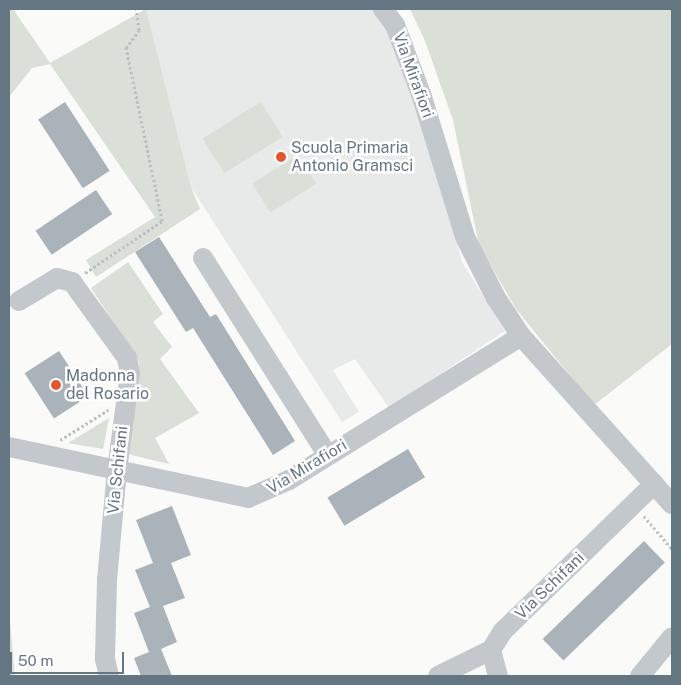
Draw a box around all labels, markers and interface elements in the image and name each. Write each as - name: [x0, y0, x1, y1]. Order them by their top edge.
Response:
- street label: Via Mirafiori: [389, 30, 437, 120]
- place label: Scuola Primaria Antonio Gramsci: [291, 138, 413, 176]
- marker: Scuola Primaria Antonio Gramsci: [275, 151, 287, 163]
- place label: Madonna del Rosario: [66, 366, 149, 404]
- marker: Madonna del Rosario: [50, 379, 62, 391]
- street label: Via Schifani: [104, 425, 132, 515]
- street label: Via Mirafiori: [264, 436, 350, 498]
- street label: Via Schifani: [512, 548, 588, 624]
- scale bar: [12, 642, 126, 674]
- text: 50 m: [18, 652, 53, 669]

